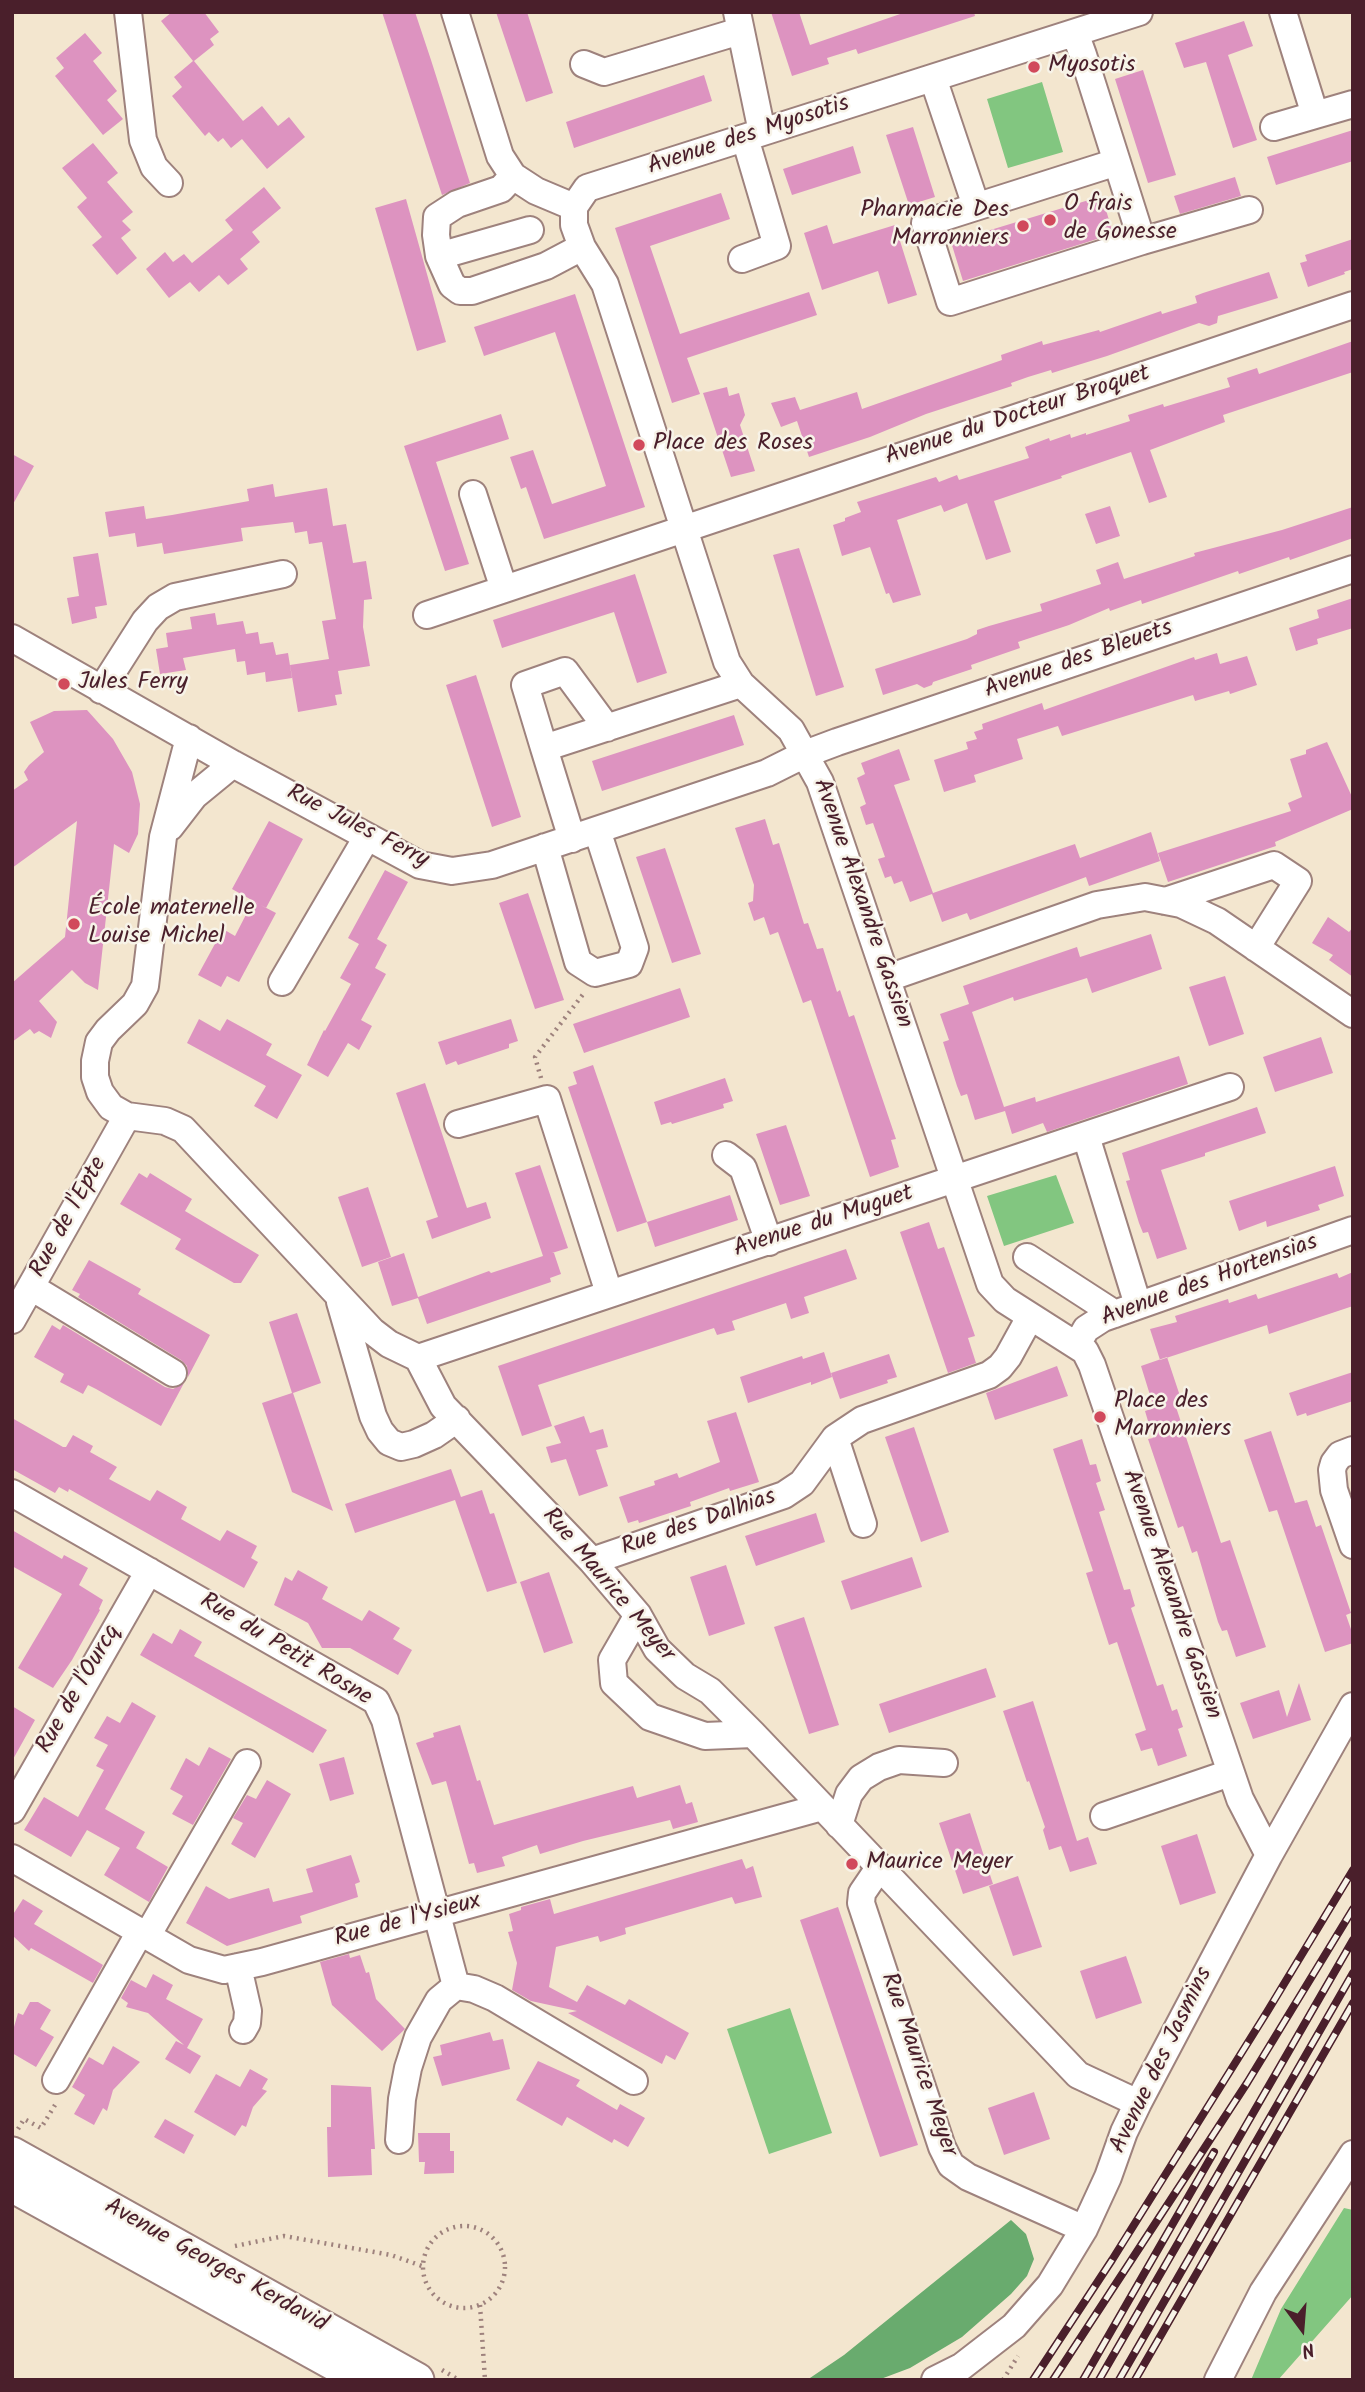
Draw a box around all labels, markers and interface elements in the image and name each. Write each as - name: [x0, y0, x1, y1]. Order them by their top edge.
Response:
- place label: Myosotis: [1048, 53, 1135, 81]
- marker: Myosotis: [1026, 59, 1042, 75]
- street label: Avenue des Myosotis: [645, 91, 853, 183]
- place label: O frais de Gonesse: [1064, 192, 1177, 248]
- place label: Pharmacie Des Marronniers: [860, 198, 1009, 254]
- marker: O frais de Gonesse: [1042, 212, 1058, 228]
- marker: Pharmacie Des Marronniers: [1015, 218, 1031, 234]
- street label: Avenue du Docteur Broquet: [882, 361, 1154, 473]
- place label: Place des Roses: [653, 431, 813, 459]
- marker: Place des Roses: [631, 437, 647, 453]
- street label: Avenue des Bleuets: [981, 615, 1177, 707]
- place label: Jules Ferry: [78, 670, 188, 698]
- marker: Jules Ferry: [56, 676, 72, 692]
- street label: Avenue Alexandre Gassien: [805, 776, 917, 1032]
- street label: Rue Jules Ferry: [281, 780, 433, 876]
- place label: École maternelle Louise Michel: [88, 896, 254, 952]
- marker: École maternelle Louise Michel: [66, 916, 82, 932]
- street label: Rue de l'Epte: [25, 1153, 115, 1283]
- street label: Avenue du Muguet: [731, 1180, 917, 1266]
- street label: Avenue des Hortensias: [1098, 1229, 1322, 1335]
- place label: Place des Marronniers: [1114, 1389, 1231, 1445]
- marker: Place des Marronniers: [1092, 1409, 1108, 1425]
- street label: Avenue Alexandre Gassien: [1114, 1467, 1226, 1723]
- street label: Rue des Dalhias: [618, 1484, 780, 1564]
- street label: Rue Maurice Meyer: [534, 1503, 680, 1669]
- street label: Rue du Petit Rosne: [194, 1588, 376, 1714]
- street label: Rue de l'Ourcq: [32, 1620, 128, 1760]
- place label: Maurice Meyer: [866, 1850, 1012, 1878]
- marker: Maurice Meyer: [844, 1856, 860, 1872]
- street label: Rue de l'Ysieux: [332, 1889, 484, 1955]
- street label: Avenue des Jasmins: [1105, 1963, 1221, 2159]
- street label: Rue Maurice Meyer: [872, 1969, 962, 2161]
- street label: Avenue Georges Kerdavid: [98, 2194, 332, 2340]
- north arrow: [1267, 2294, 1337, 2364]
- text: N: [1298, 2333, 1318, 2365]

